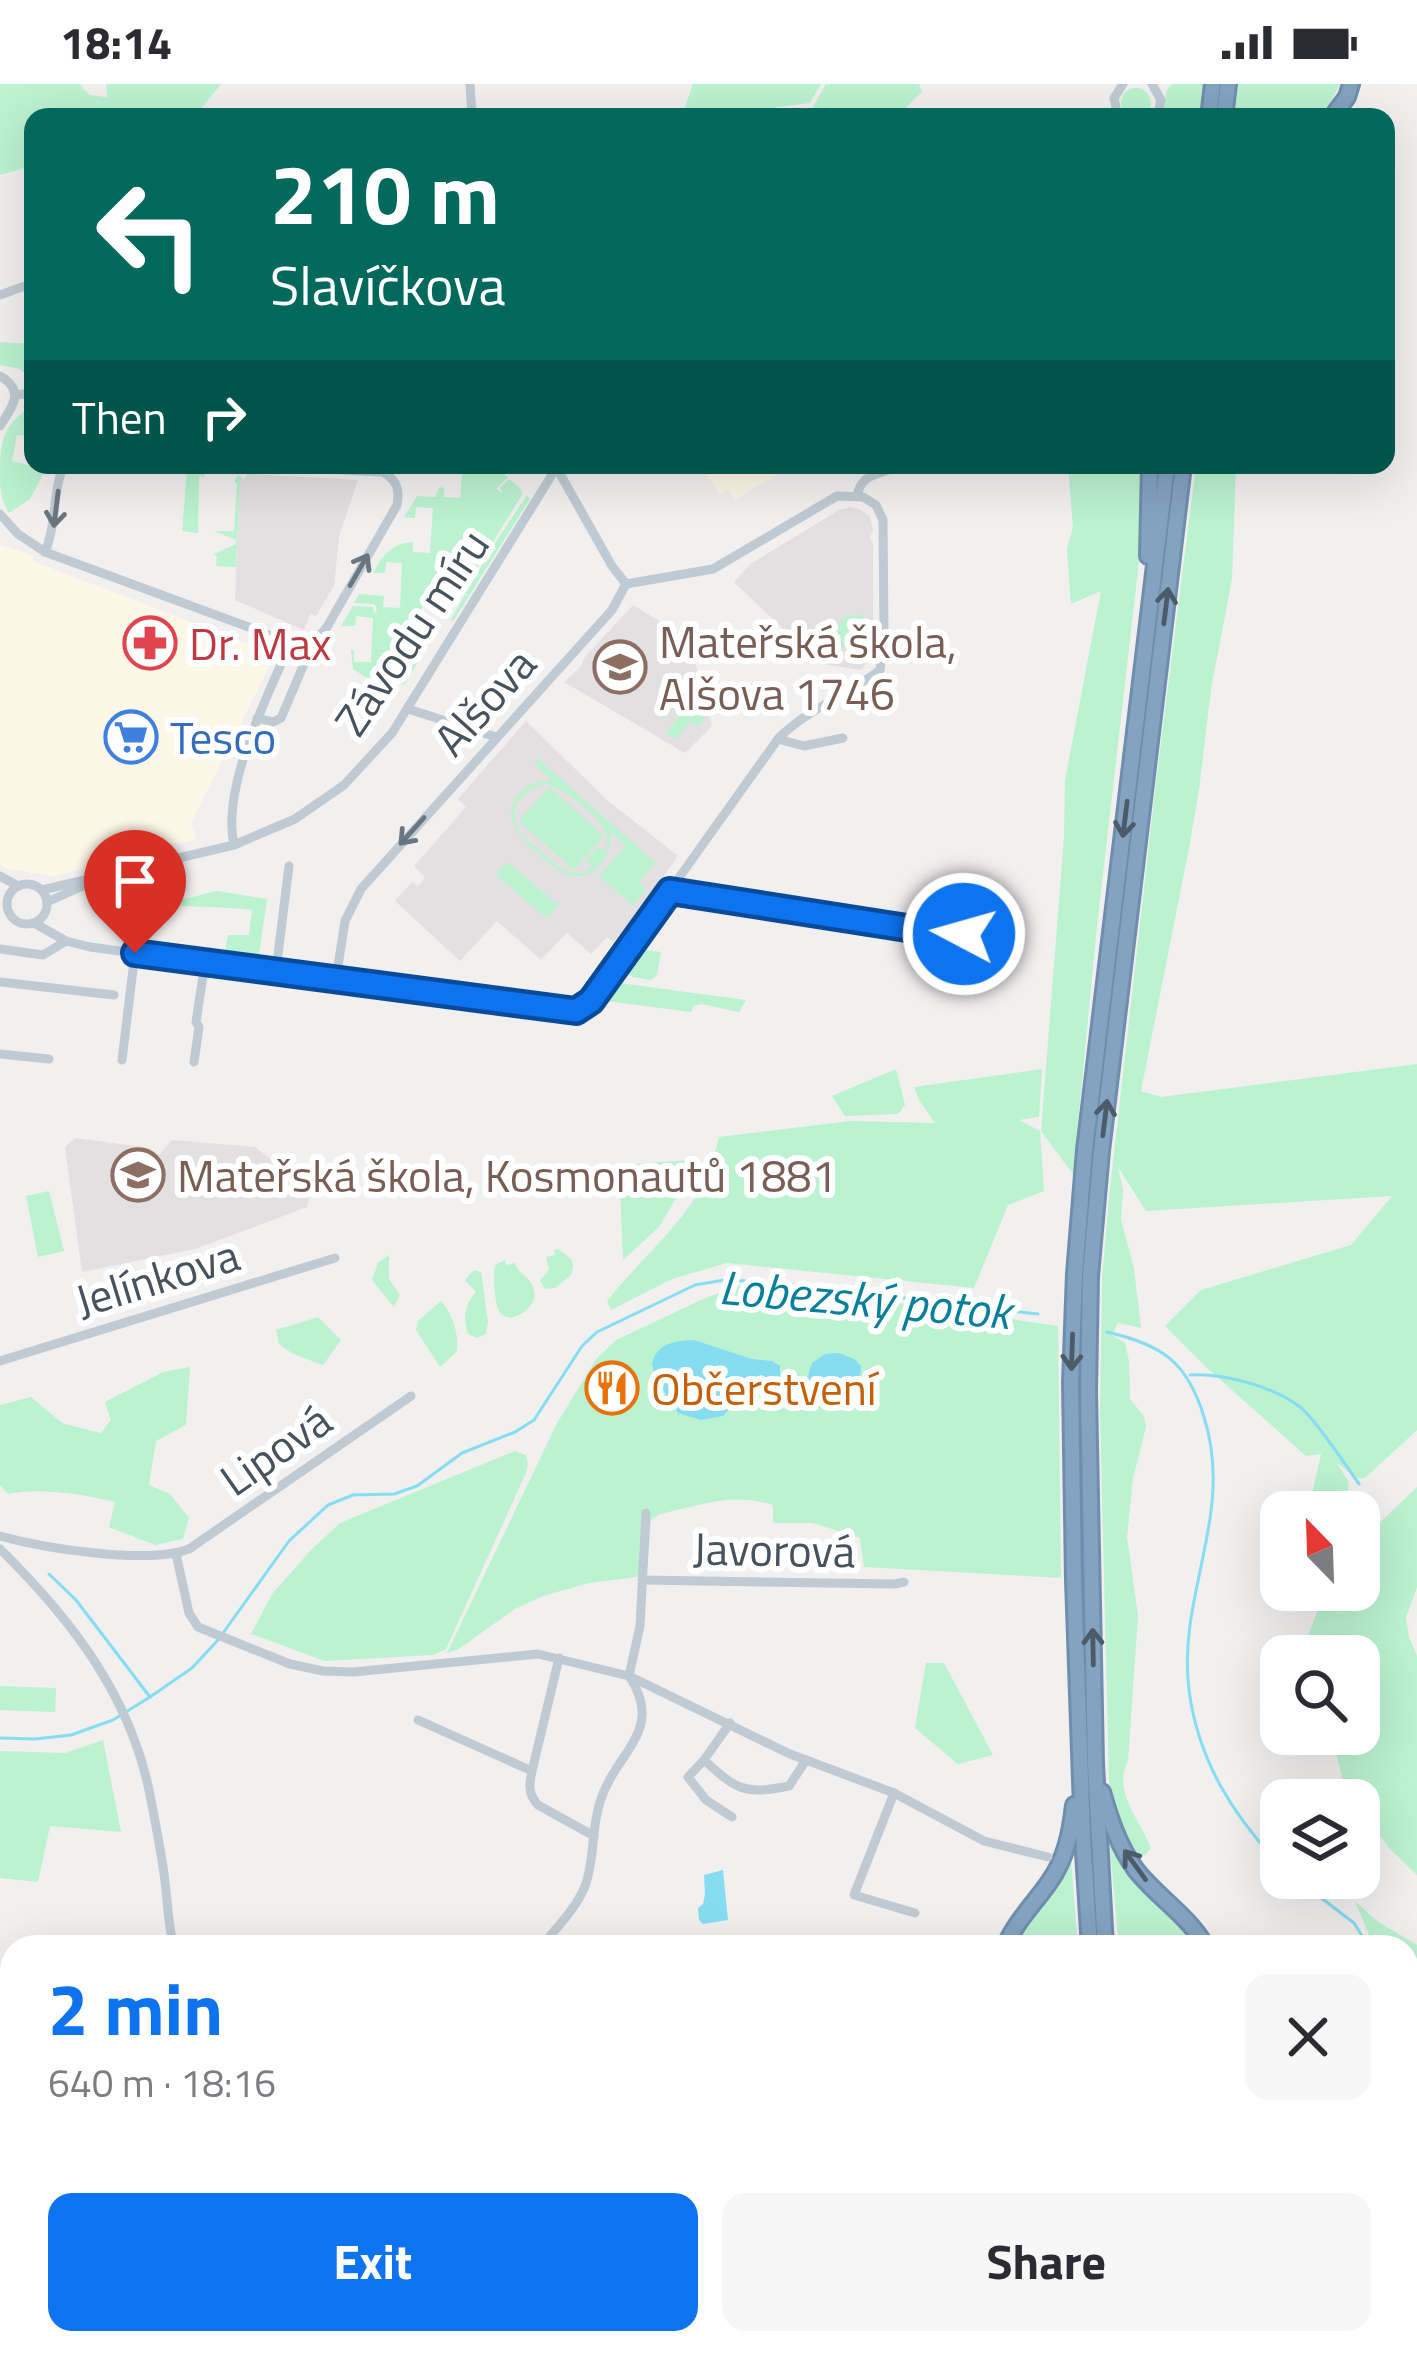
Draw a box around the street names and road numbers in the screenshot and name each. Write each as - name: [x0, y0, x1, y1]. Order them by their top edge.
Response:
- street label: Závodu míru: [317, 515, 505, 749]
- street label: Alšova: [417, 632, 551, 770]
- street label: Jelínkova: [67, 1220, 247, 1334]
- street label: Lipová: [205, 1386, 345, 1512]
- street label: Javorová: [692, 1514, 856, 1584]

